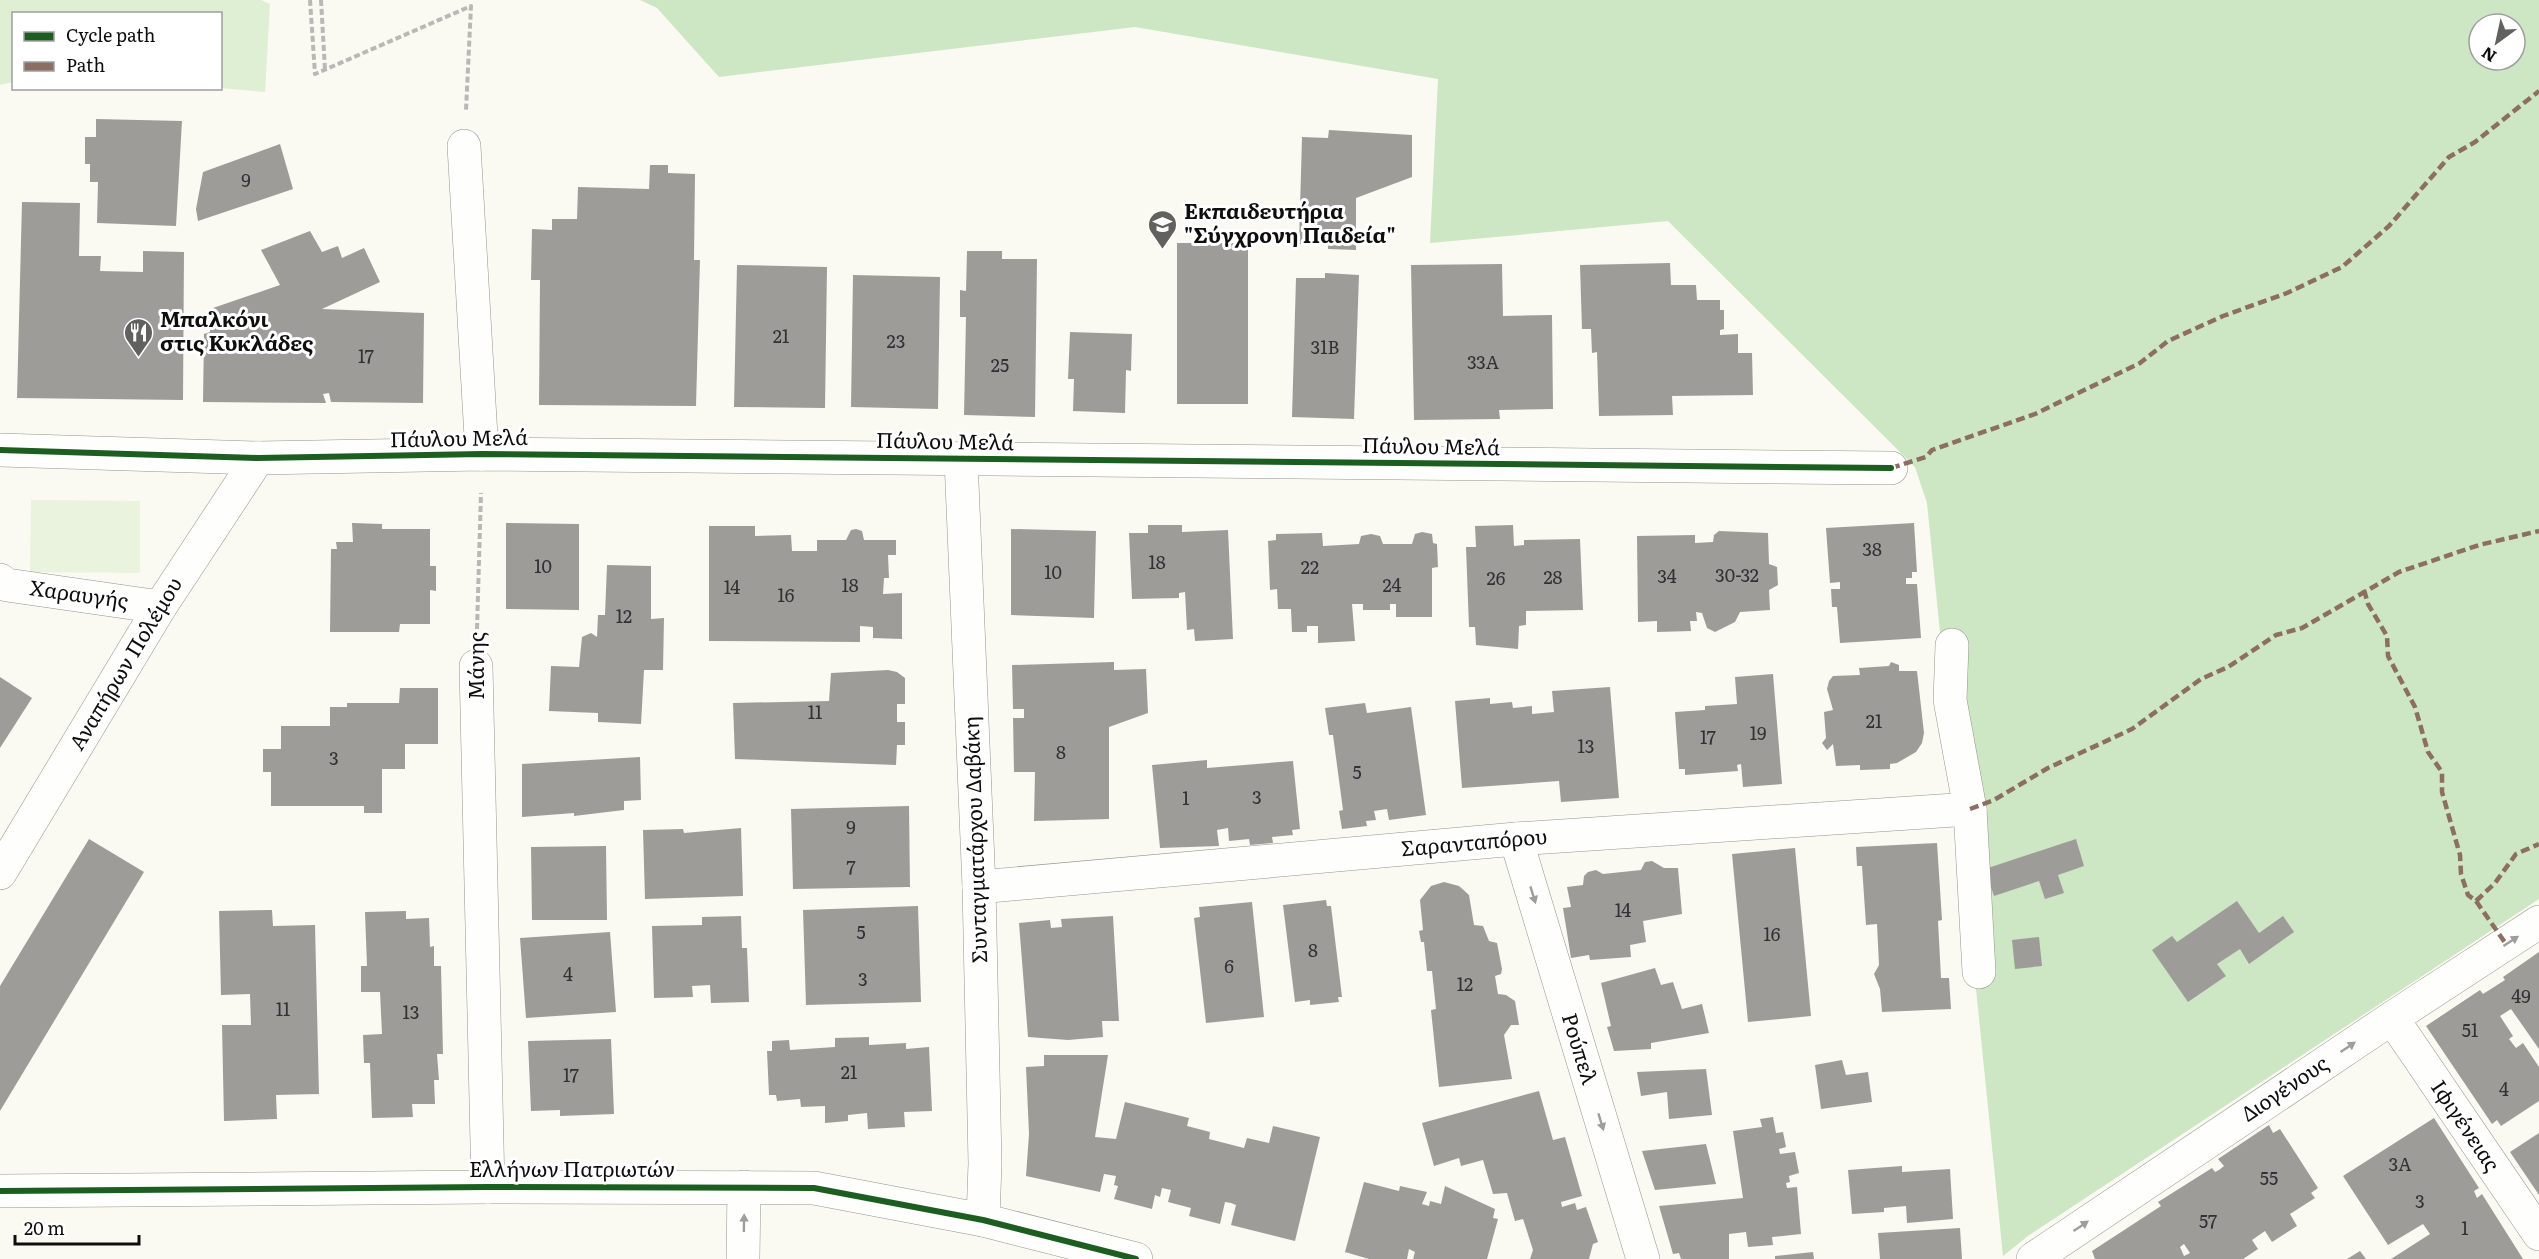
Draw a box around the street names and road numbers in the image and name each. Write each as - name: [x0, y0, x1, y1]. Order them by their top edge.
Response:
- street label: Πάυλου Μελά: [390, 420, 528, 453]
- street label: Πάυλου Μελά: [876, 423, 1014, 456]
- street label: Πάυλου Μελά: [1362, 428, 1500, 461]
- street label: Χαραυγής: [28, 570, 130, 615]
- street label: Αναπήρων Πολέμου: [60, 570, 188, 755]
- street label: Μάνης: [459, 632, 490, 700]
- street label: Συνταγματάρχου Δαβάκη: [954, 716, 993, 964]
- street label: Σαρανταπόρου: [1399, 819, 1548, 862]
- street label: Ρούπελ: [1556, 1009, 1607, 1088]
- street label: Διογένους: [2234, 1046, 2333, 1127]
- street label: Ιφιγένειας: [2425, 1073, 2509, 1176]
- street label: Ελλήνων Πατριωτών: [469, 1152, 675, 1183]

